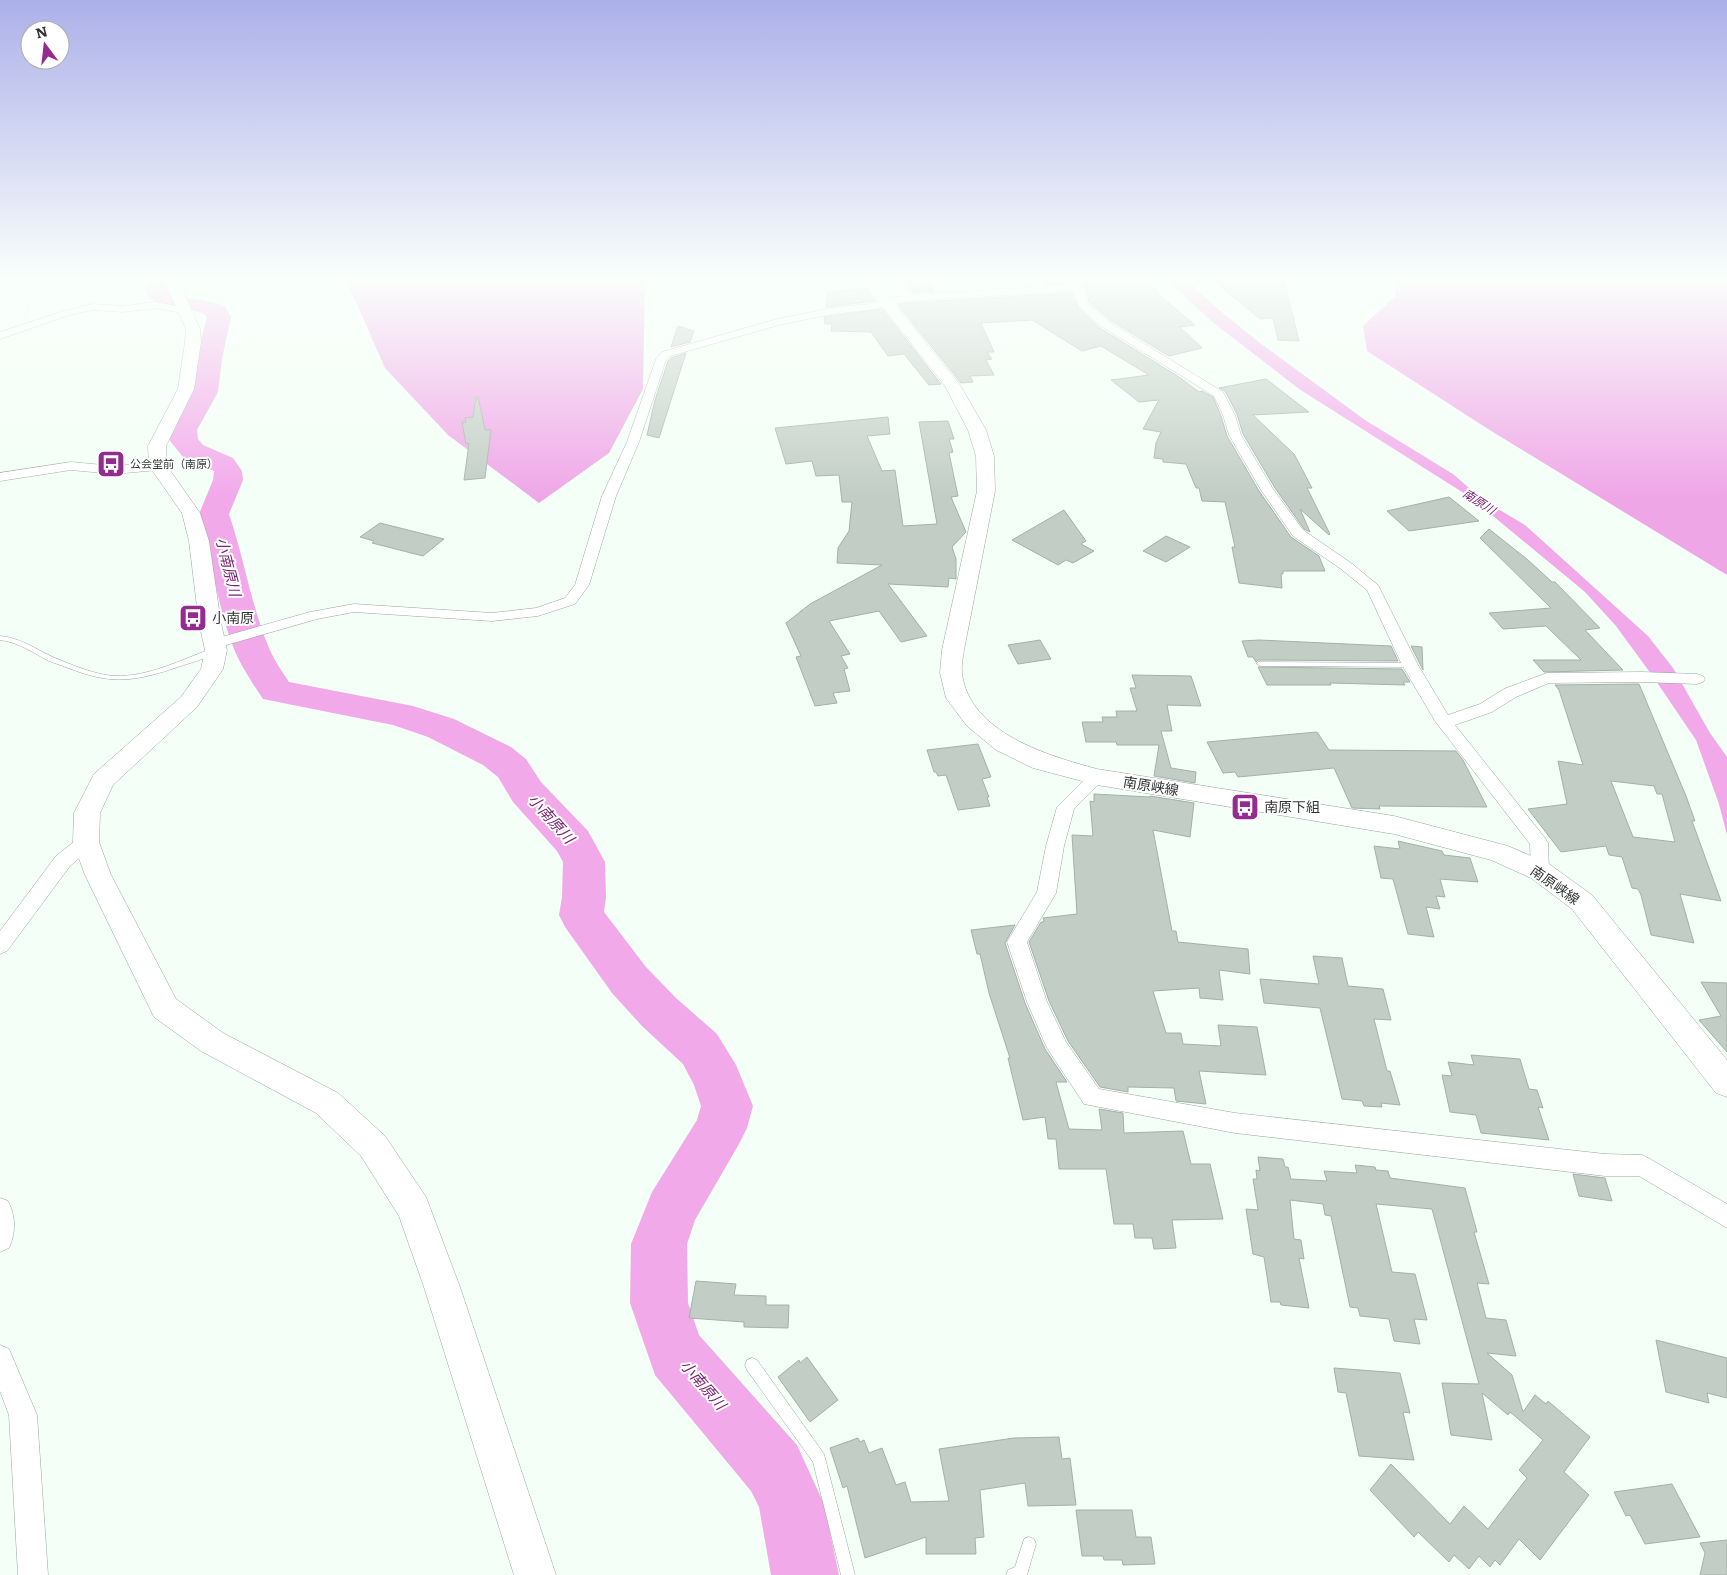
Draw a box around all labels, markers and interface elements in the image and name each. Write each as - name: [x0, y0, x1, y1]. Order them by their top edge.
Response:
- north arrow: [20, 20, 70, 70]
- text: N: [33, 20, 50, 43]
- bus stop icon: 公会堂前（南原）: [96, 449, 126, 479]
- place label: 公会堂前（南原）: [130, 455, 218, 471]
- water label: 南原川: [1460, 484, 1501, 520]
- water label: 小南原川: [211, 535, 248, 600]
- bus stop icon: 小南原: [178, 603, 208, 633]
- place label: 小南原: [212, 607, 254, 627]
- street label: 南原峡線: [1122, 771, 1180, 799]
- water label: 小南原川: [523, 788, 582, 849]
- bus stop icon: 南原下組: [1230, 792, 1260, 822]
- place label: 南原下組: [1264, 796, 1320, 816]
- street label: 南原峡線: [1527, 860, 1584, 908]
- water label: 小南原川: [676, 1354, 734, 1416]

